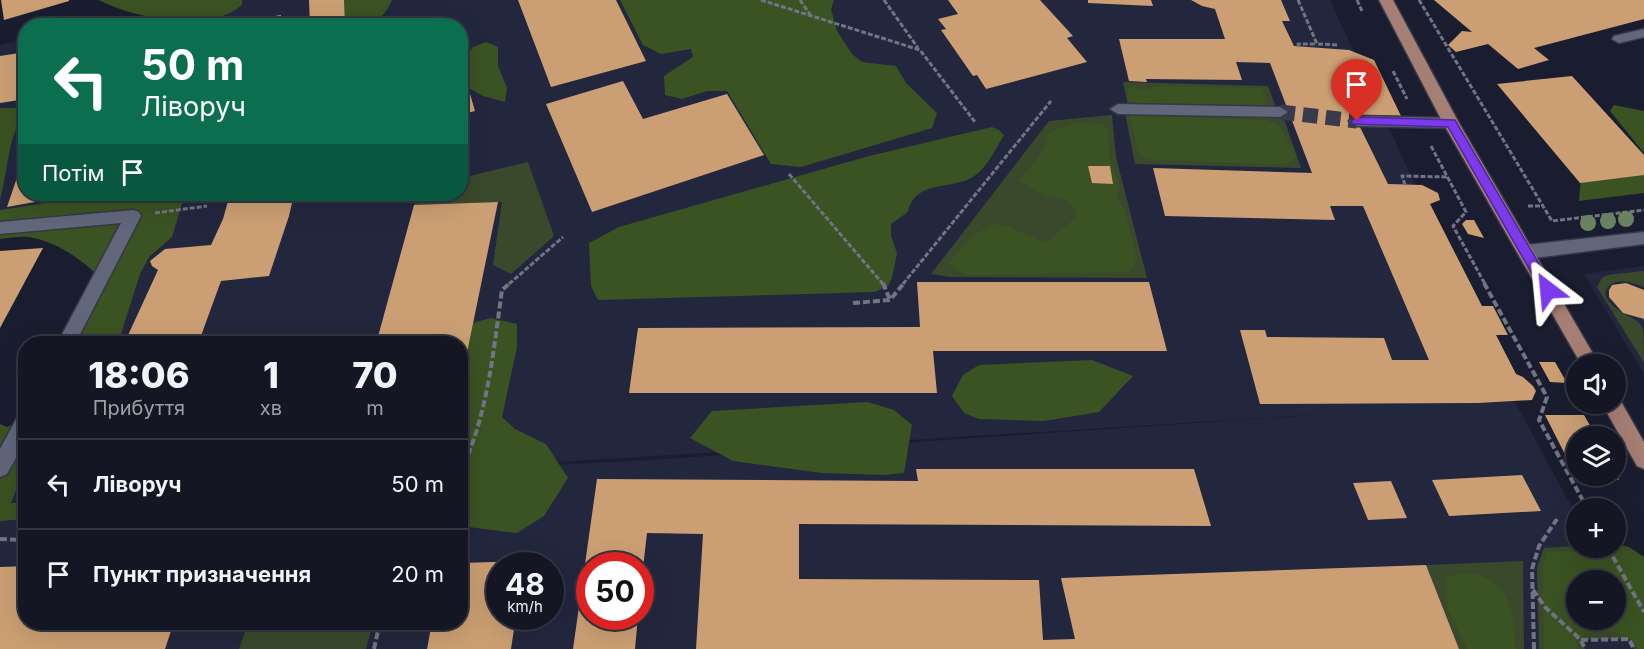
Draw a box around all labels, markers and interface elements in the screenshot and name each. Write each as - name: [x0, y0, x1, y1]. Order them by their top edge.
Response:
- text: 50 m: [141, 39, 244, 90]
- icon: left: [42, 42, 120, 120]
- pin: [1331, 59, 1382, 121]
- icon: arrive: [1340, 68, 1373, 101]
- text: Ліворуч: [141, 90, 246, 123]
- icon: arrive: [116, 156, 149, 189]
- text: Потім: [42, 160, 104, 186]
- position arrow: [1516, 258, 1580, 322]
- text: 18:06: [88, 353, 189, 397]
- text: 1: [263, 353, 279, 397]
- text: 70: [352, 353, 398, 397]
- map controls: [1566, 354, 1626, 630]
- button: sound: [1566, 354, 1626, 414]
- text: Прибуття: [93, 396, 185, 420]
- text: хв: [260, 396, 282, 420]
- text: m: [366, 396, 384, 420]
- button: layers: [1566, 426, 1626, 486]
- icon: left: [42, 468, 75, 501]
- text: Ліворуч: [93, 471, 181, 497]
- text: 50 m: [391, 471, 444, 497]
- button: +: [1566, 498, 1626, 558]
- speed limit sign: 50: [576, 552, 654, 630]
- icon: arrive: [42, 558, 75, 591]
- text: Пункт призначення: [93, 561, 311, 587]
- text: 20 m: [391, 561, 444, 587]
- text: 48: [505, 566, 545, 602]
- button: −: [1566, 570, 1626, 630]
- text: km/h: [507, 597, 543, 616]

